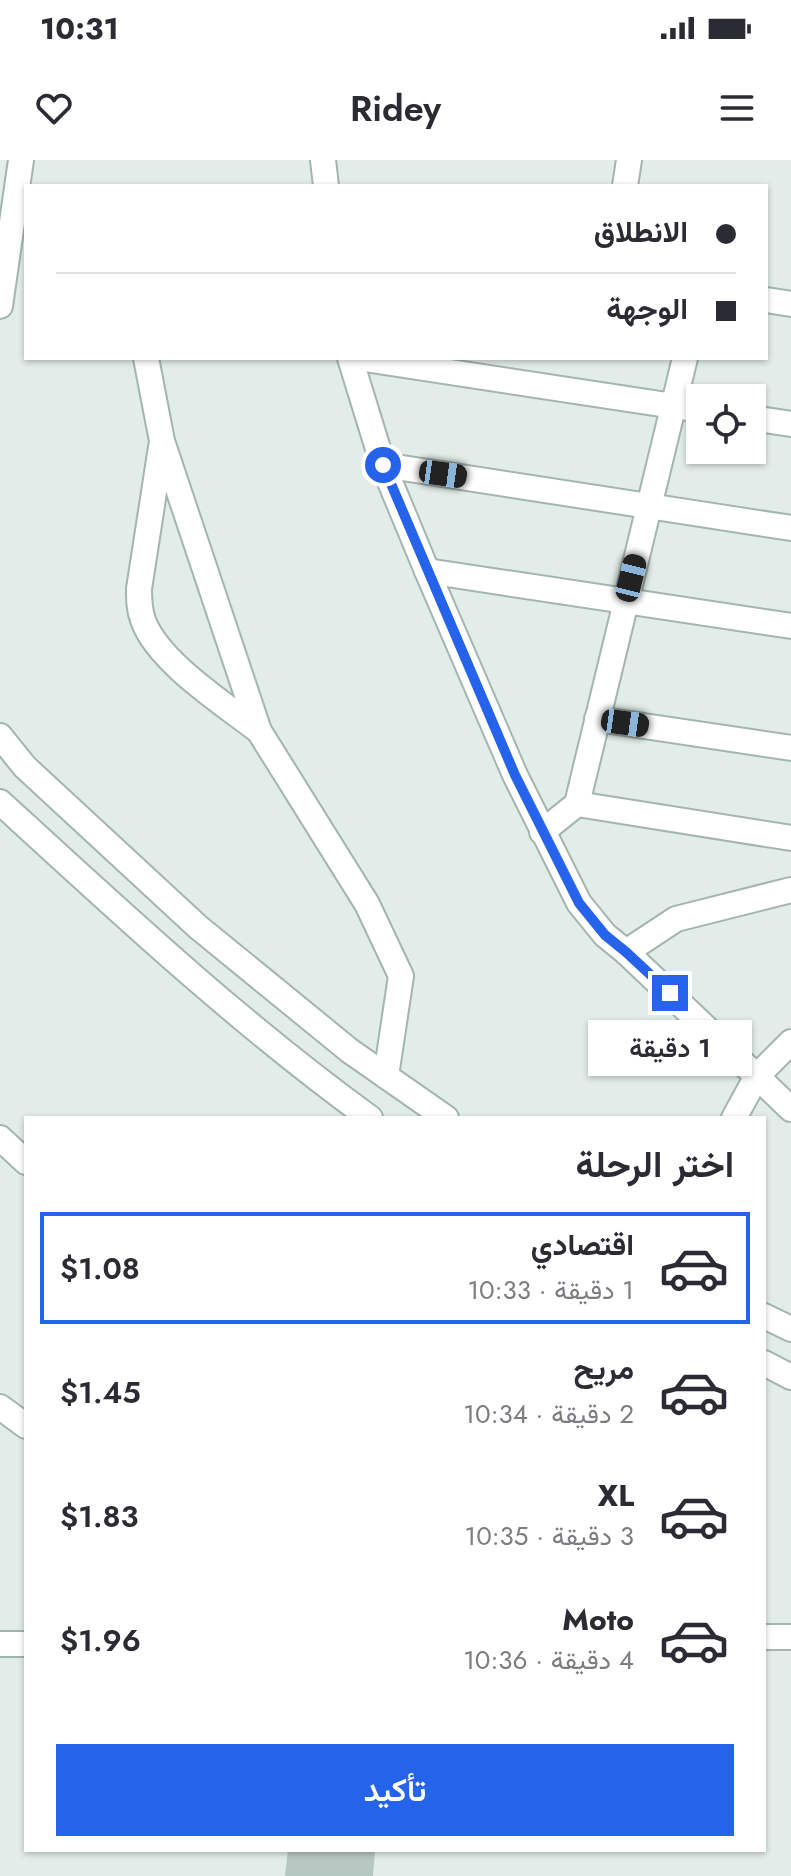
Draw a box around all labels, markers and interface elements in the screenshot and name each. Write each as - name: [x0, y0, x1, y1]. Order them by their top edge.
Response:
- text: 10:31: [40, 7, 119, 50]
- text: Ridey: [350, 82, 441, 134]
- icon: heart: [32, 86, 76, 130]
- icon: menu: [715, 86, 759, 130]
- text: الانطلاق: [594, 210, 688, 253]
- text: الوجهة: [606, 287, 688, 330]
- map controls: [686, 384, 766, 464]
- button: locate: [686, 384, 766, 464]
- route start: [365, 447, 401, 483]
- car: [418, 459, 468, 489]
- car: [614, 552, 648, 604]
- car: [600, 708, 650, 738]
- route end: [652, 975, 688, 1011]
- callout: 1 دقيقة: [588, 1021, 752, 1077]
- text: 1 دقيقة: [629, 1029, 711, 1067]
- text: اختر الرحلة: [576, 1138, 734, 1190]
- text: اقتصادي: [531, 1223, 634, 1266]
- icon: car: [658, 1232, 730, 1304]
- text: $1.08: [60, 1247, 140, 1290]
- text: 1 دقيقة · 10:33: [467, 1271, 634, 1309]
- text: مريح: [574, 1347, 634, 1390]
- icon: car: [658, 1356, 730, 1428]
- text: $1.45: [60, 1371, 141, 1414]
- text: 2 دقيقة · 10:34: [463, 1395, 634, 1433]
- text: XL: [598, 1474, 634, 1517]
- icon: car: [658, 1480, 730, 1552]
- text: $1.83: [60, 1495, 138, 1538]
- text: 3 دقيقة · 10:35: [464, 1517, 634, 1555]
- text: Moto: [562, 1598, 634, 1641]
- icon: car: [658, 1604, 730, 1676]
- text: $1.96: [60, 1619, 141, 1662]
- text: 4 دقيقة · 10:36: [463, 1641, 634, 1679]
- button: تأكيد: [56, 1744, 734, 1836]

